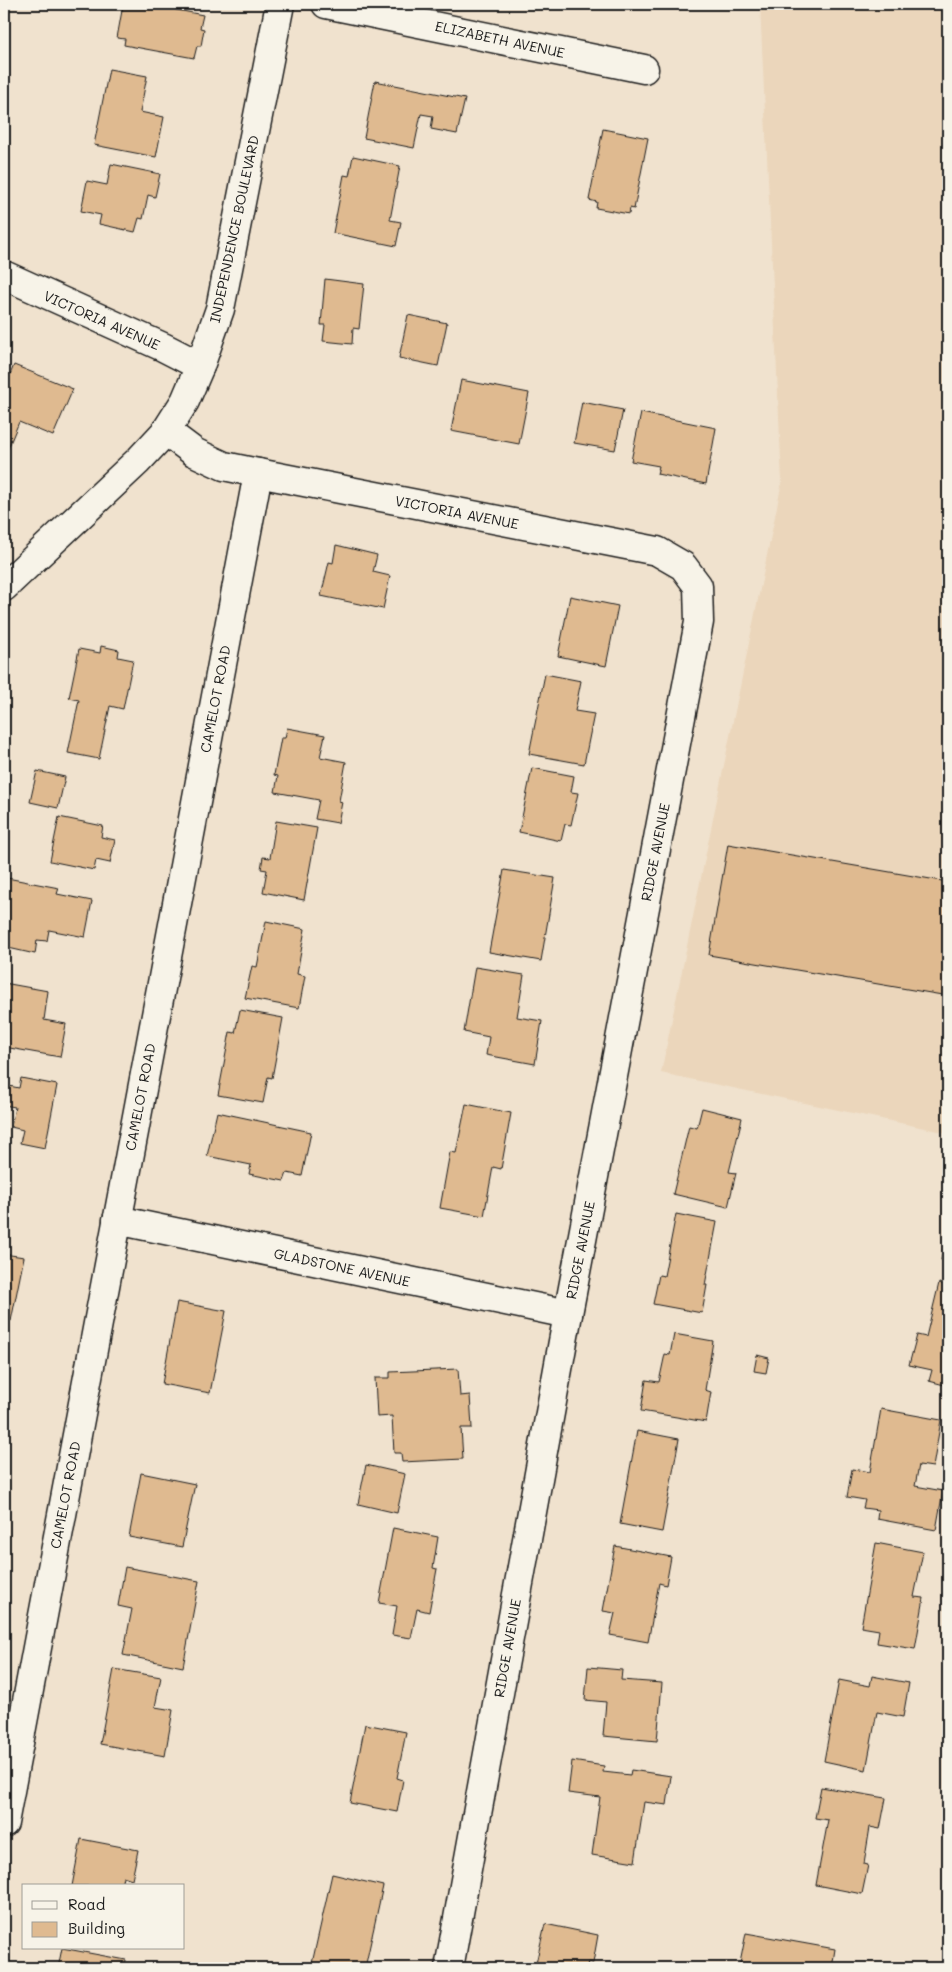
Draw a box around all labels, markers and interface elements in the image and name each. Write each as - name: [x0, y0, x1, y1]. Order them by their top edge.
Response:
- street label: ELIZABETH AVENUE: [434, 16, 566, 62]
- street label: INDEPENDENCE BOULEVARD: [205, 134, 263, 324]
- street label: VICTORIA AVENUE: [41, 286, 163, 354]
- street label: VICTORIA AVENUE: [394, 491, 520, 533]
- street label: CAMELOT ROAD: [195, 644, 235, 754]
- street label: RIDGE AVENUE: [636, 801, 674, 903]
- street label: CAMELOT ROAD: [120, 1042, 160, 1152]
- street label: RIDGE AVENUE: [561, 1199, 599, 1301]
- street label: GLADSTONE AVENUE: [272, 1243, 412, 1291]
- street label: CAMELOT ROAD: [45, 1440, 85, 1550]
- street label: RIDGE AVENUE: [489, 1597, 525, 1699]
- legend: [22, 1884, 185, 1950]
- text: Road: [68, 1894, 105, 1914]
- text: Building: [68, 1918, 125, 1938]

